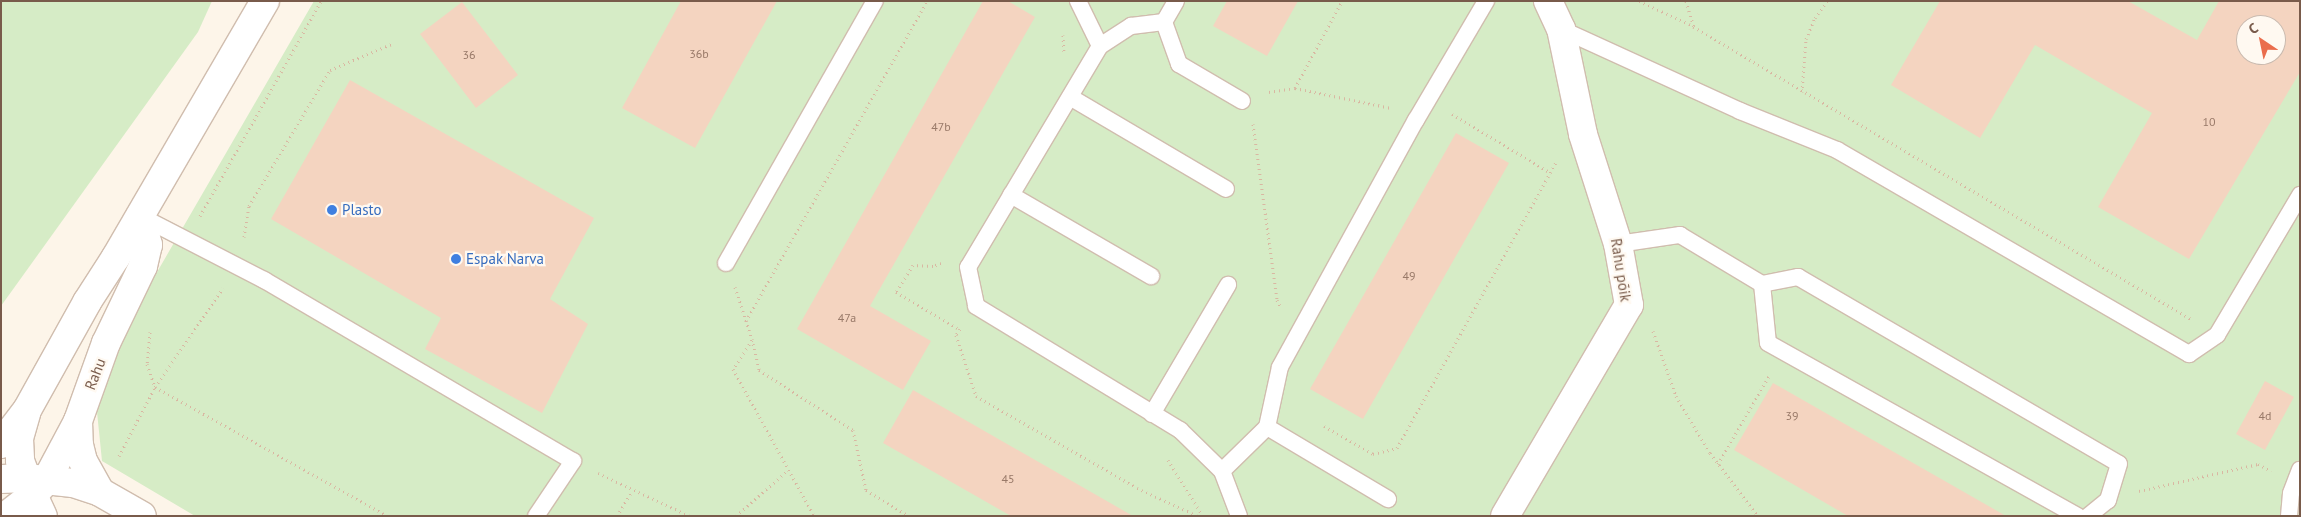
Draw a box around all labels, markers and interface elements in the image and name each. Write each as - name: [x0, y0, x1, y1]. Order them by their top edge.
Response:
- north arrow: [2236, 15, 2286, 65]
- text: С: [2245, 19, 2261, 38]
- house number: 36b: [689, 47, 709, 61]
- house number: 36: [462, 48, 476, 62]
- house number: 10: [2202, 115, 2216, 129]
- house number: 47b: [931, 120, 951, 134]
- place label: Plasto: [342, 201, 381, 219]
- marker: Plasto: [326, 204, 338, 216]
- street label: Rahu põik: [1607, 237, 1635, 303]
- place label: Espak Narva: [466, 250, 544, 268]
- marker: Espak Narva: [450, 253, 462, 265]
- house number: 49: [1402, 269, 1416, 283]
- house number: 47a: [838, 311, 856, 325]
- street label: Rahu: [81, 356, 109, 392]
- house number: 39: [1785, 409, 1799, 423]
- house number: 4d: [2259, 409, 2271, 423]
- house number: 45: [1001, 472, 1015, 486]

